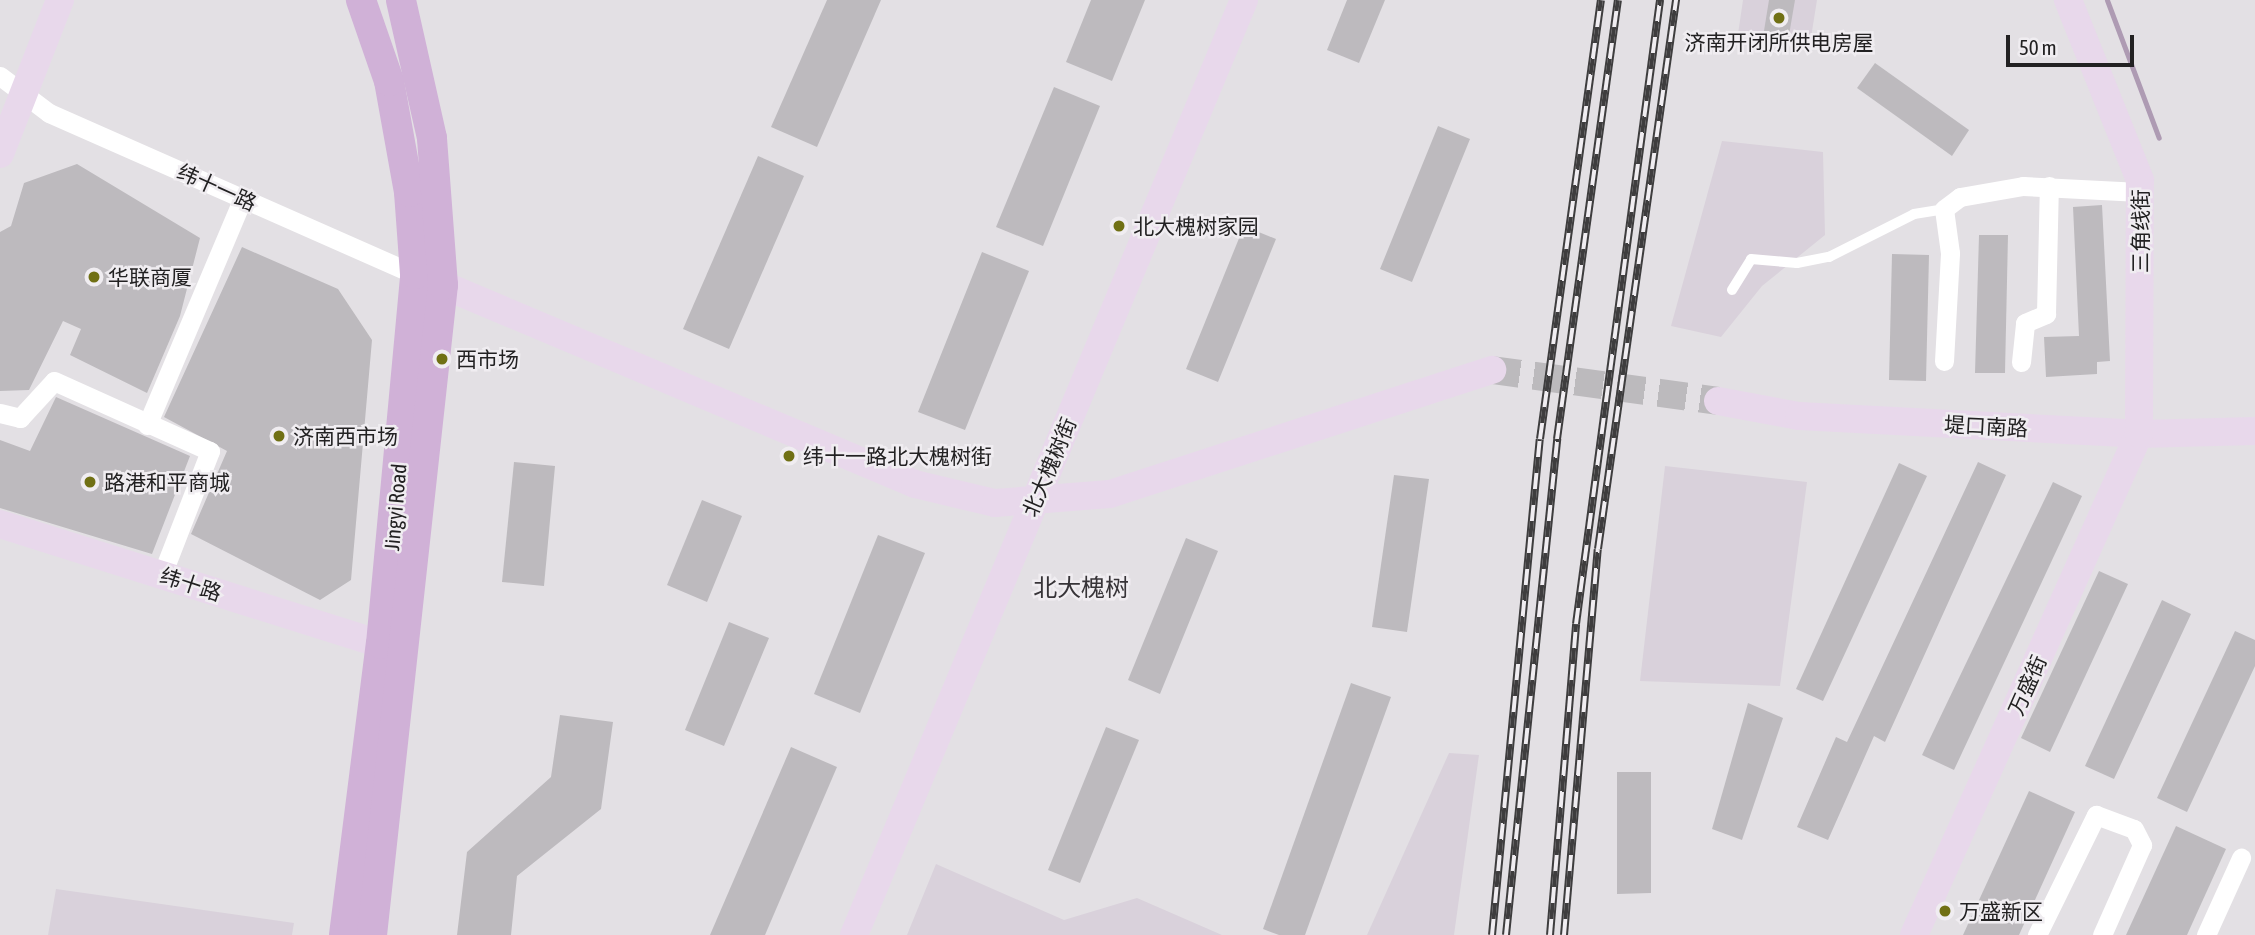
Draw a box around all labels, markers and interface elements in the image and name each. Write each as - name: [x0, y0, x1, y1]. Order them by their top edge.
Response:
- marker: 济南开闭所供电房屋: [1771, 10, 1787, 26]
- scale bar: [2010, 21, 2138, 65]
- place label: 济南开闭所供电房屋: [1685, 29, 1873, 55]
- text: 50 m: [2019, 35, 2057, 59]
- street label: 纬十一路: [174, 158, 260, 216]
- street label: 三角线街: [2127, 189, 2153, 273]
- place label: 北大槐树家园: [1133, 213, 1259, 239]
- marker: 北大槐树家园: [1111, 218, 1127, 234]
- place label: 华联商厦: [108, 264, 192, 290]
- marker: 华联商厦: [86, 269, 102, 285]
- place label: 西市场: [456, 346, 519, 372]
- marker: 西市场: [434, 351, 450, 367]
- street label: 堤口南路: [1943, 411, 2029, 441]
- street label: 北大槐树街: [1017, 414, 1081, 520]
- place label: 济南西市场: [293, 423, 398, 449]
- marker: 济南西市场: [271, 428, 287, 444]
- place label: 纬十一路北大槐树街: [803, 443, 992, 469]
- marker: 纬十一路北大槐树街: [781, 448, 797, 464]
- street label: Jingyi Road: [379, 462, 411, 552]
- place label: 路港和平商城: [104, 469, 230, 495]
- marker: 路港和平商城: [82, 474, 98, 490]
- street label: 纬十路: [157, 562, 225, 606]
- district label: 北大槐树: [1033, 574, 1129, 602]
- street label: 万盛街: [2003, 651, 2051, 719]
- place label: 万盛新区: [1959, 898, 2043, 924]
- marker: 万盛新区: [1937, 903, 1953, 919]

